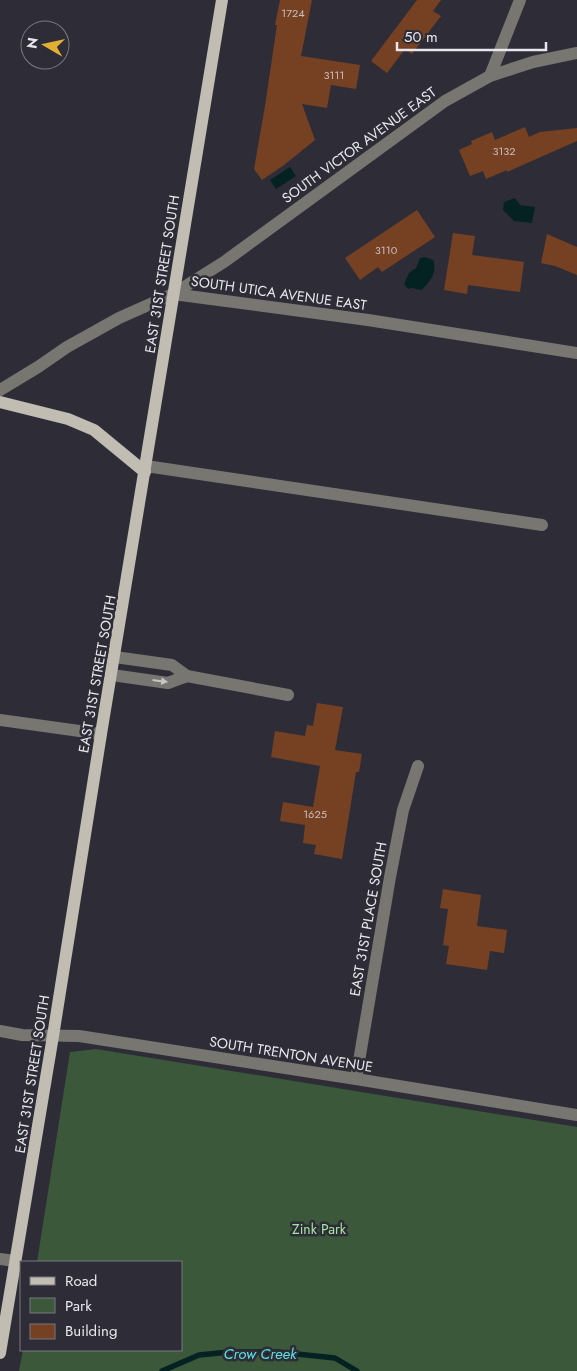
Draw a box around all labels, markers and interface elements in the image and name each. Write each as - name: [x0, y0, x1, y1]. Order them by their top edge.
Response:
- house number: 1724: [281, 5, 305, 21]
- north arrow: [20, 20, 70, 70]
- scale bar: [397, 20, 546, 52]
- text: 50 m: [404, 26, 438, 48]
- text: N: [21, 36, 43, 50]
- house number: 3111: [324, 67, 344, 83]
- street label: SOUTH VICTOR AVENUE EAST: [278, 82, 441, 208]
- house number: 3132: [492, 143, 516, 159]
- street label: EAST 31ST STREET SOUTH: [140, 194, 184, 354]
- house number: 3110: [375, 242, 398, 258]
- street label: SOUTH UTICA AVENUE EAST: [190, 271, 369, 315]
- street label: EAST 31ST STREET SOUTH: [73, 594, 121, 754]
- one-way arrow: [152, 677, 168, 685]
- house number: 1625: [303, 806, 327, 822]
- street label: EAST 31ST PLACE SOUTH: [345, 840, 391, 998]
- street label: EAST 31ST STREET SOUTH: [10, 994, 54, 1154]
- street label: SOUTH TRENTON AVENUE: [208, 1031, 374, 1077]
- park label: Zink Park: [292, 1219, 347, 1239]
- legend: [20, 1261, 182, 1351]
- text: Road: [65, 1270, 97, 1292]
- text: Park: [65, 1295, 92, 1317]
- text: Building: [65, 1320, 117, 1342]
- water label: Crow Creek: [223, 1343, 297, 1365]

